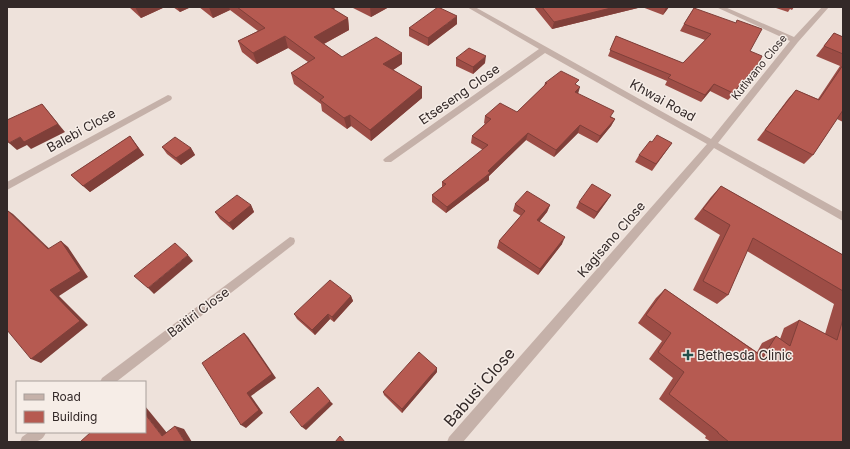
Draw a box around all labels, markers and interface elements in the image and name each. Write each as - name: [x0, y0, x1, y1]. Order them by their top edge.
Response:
- street label: Kutlwano Close: [728, 31, 790, 103]
- street label: Etseseng Close: [415, 60, 503, 128]
- street label: Khwai Road: [627, 75, 699, 125]
- street label: Balebi Close: [44, 105, 118, 155]
- street label: Kagisano Close: [574, 198, 648, 280]
- street label: Baitiri Close: [164, 284, 232, 340]
- street label: Babusi Close: [439, 343, 519, 431]
- place label: Bethesda Clinic: [697, 347, 792, 363]
- marker: Bethesda Clinic: [682, 349, 694, 361]
- legend: [16, 381, 146, 433]
- text: Road: [52, 389, 81, 404]
- text: Building: [52, 409, 97, 424]

